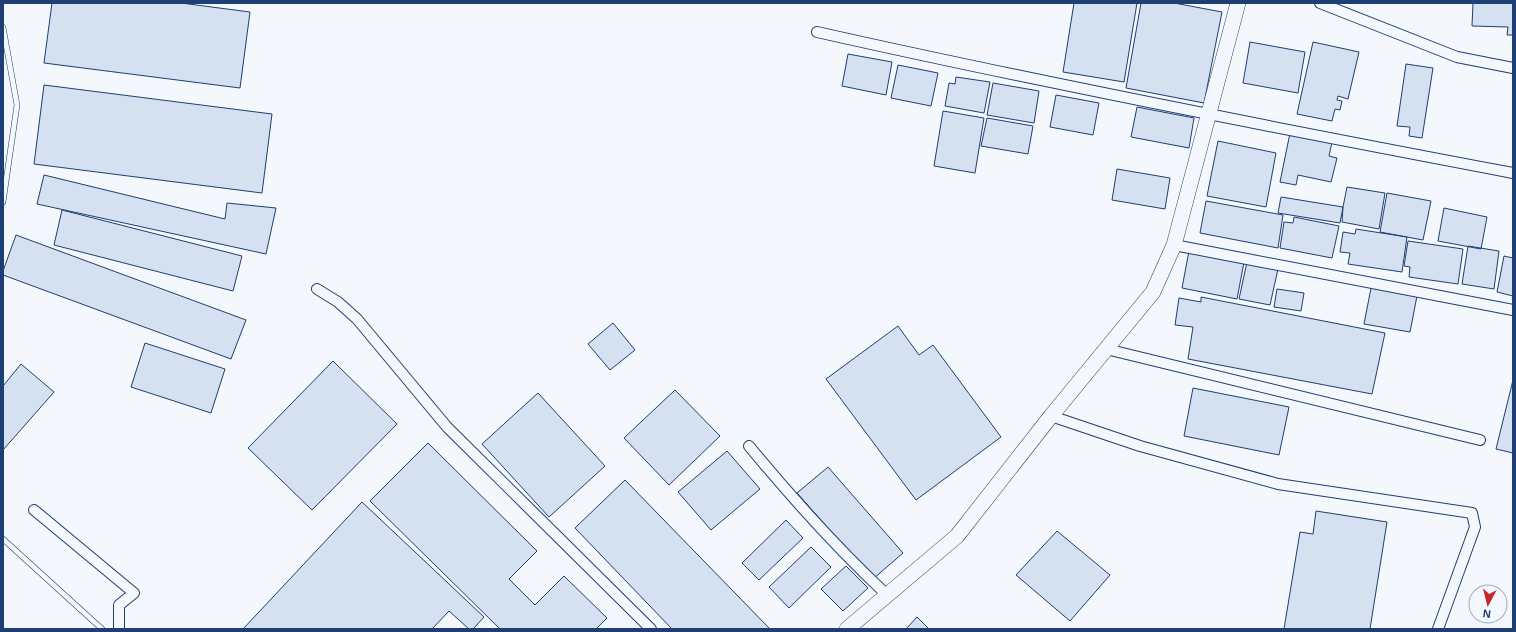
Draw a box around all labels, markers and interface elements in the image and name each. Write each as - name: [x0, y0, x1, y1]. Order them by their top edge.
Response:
- north arrow: [1468, 584, 1508, 624]
- text: N: [1482, 607, 1491, 620]

